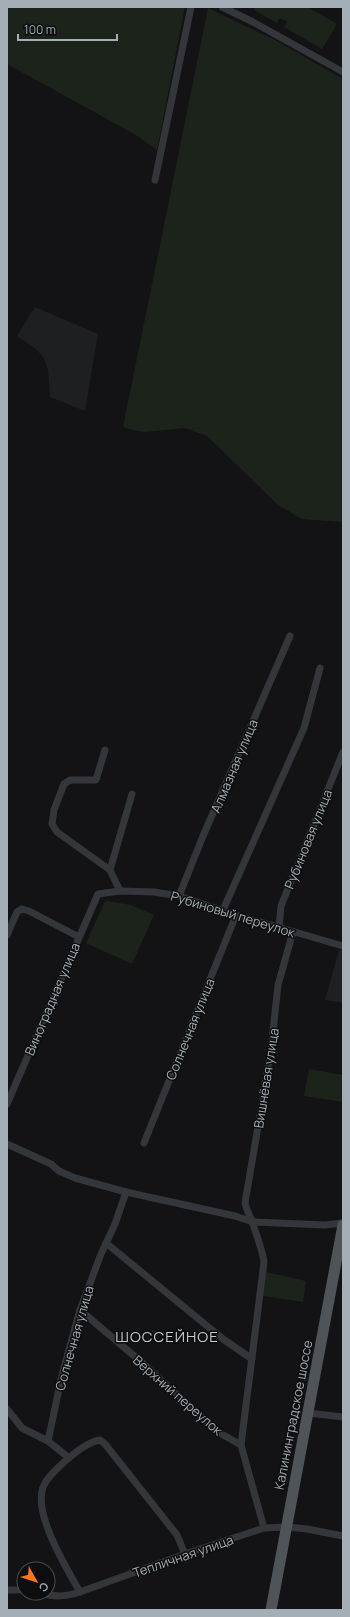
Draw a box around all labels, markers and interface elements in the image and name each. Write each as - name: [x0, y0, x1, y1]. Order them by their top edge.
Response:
- scale bar: [18, 16, 117, 42]
- text: 100 m: [24, 21, 56, 38]
- street label: Алмазная улица: [206, 716, 262, 816]
- street label: Рубиновая улица: [280, 787, 336, 891]
- street label: Рубиновый переулок: [169, 887, 298, 942]
- street label: Виноградная улица: [20, 940, 84, 1058]
- street label: Солнечная улица: [161, 975, 219, 1083]
- street label: Вишнёвая улица: [249, 1027, 283, 1129]
- street label: Солнечная улица: [50, 1283, 98, 1393]
- district label: ШОССЕЙНОЕ: [115, 1326, 219, 1347]
- street label: Калининградское шоссе: [270, 1338, 316, 1491]
- street label: Верхний переулок: [129, 1351, 227, 1439]
- street label: Тепличная улица: [130, 1530, 236, 1582]
- north arrow: [16, 1561, 56, 1601]
- text: С: [36, 1580, 53, 1595]

